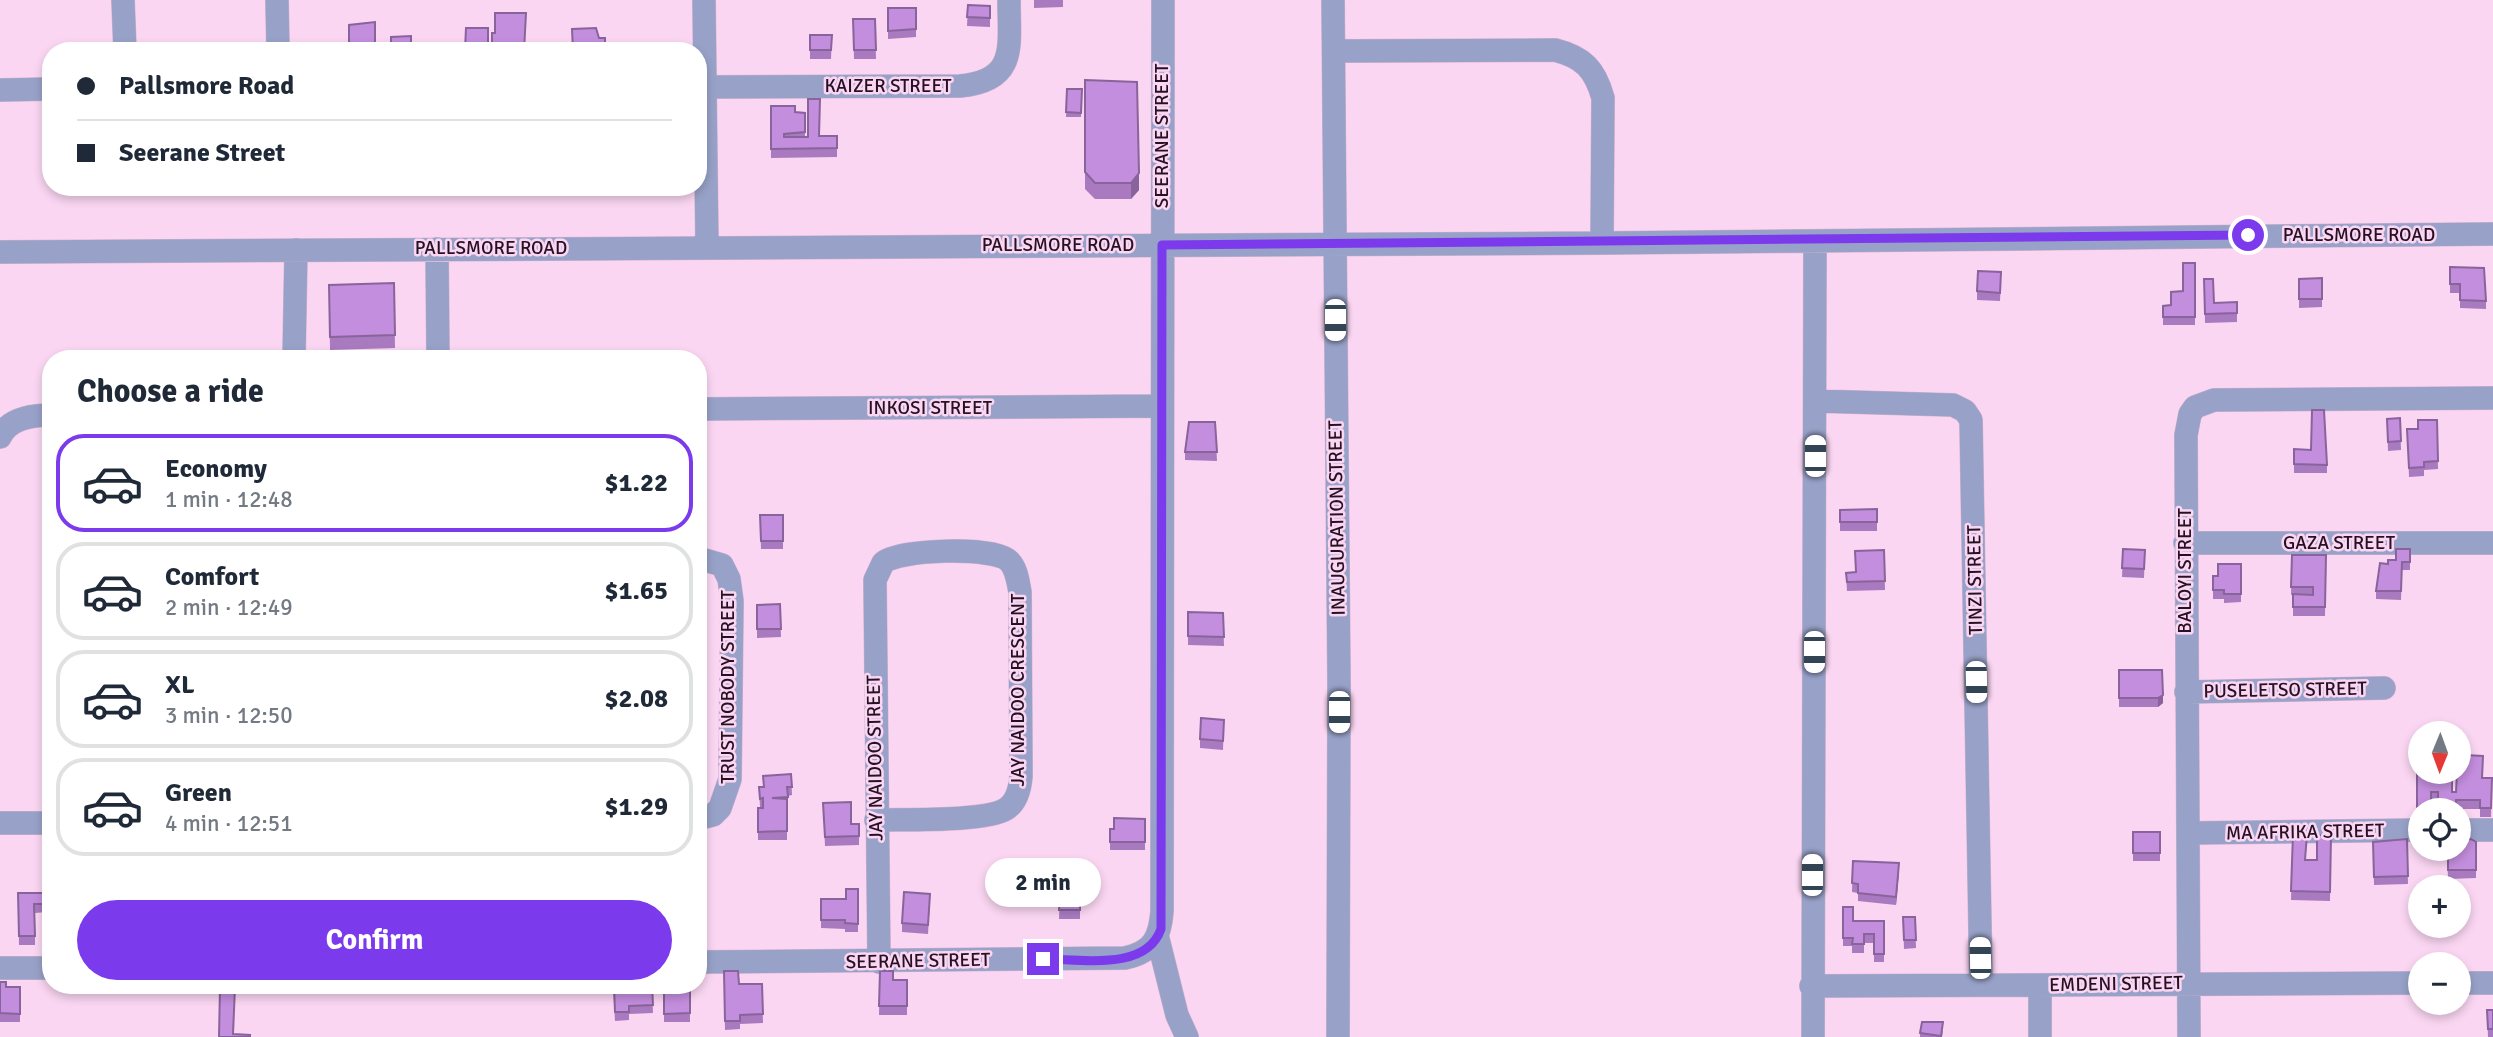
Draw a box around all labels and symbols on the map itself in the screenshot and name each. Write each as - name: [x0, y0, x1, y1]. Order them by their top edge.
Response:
- street label: SEERANE STREET: [1150, 63, 1174, 208]
- street label: KAIZER STREET: [824, 74, 952, 98]
- route start: [2232, 219, 2264, 251]
- street label: PALLSMORE ROAD: [2283, 223, 2435, 247]
- street label: PALLSMORE ROAD: [982, 233, 1134, 257]
- street label: PALLSMORE ROAD: [415, 236, 567, 260]
- car: [1325, 299, 1346, 341]
- street label: INKOSI STREET: [868, 396, 993, 420]
- street label: INAUGURATION STREET: [1323, 420, 1351, 616]
- car: [1805, 435, 1826, 477]
- street label: BALOYI STREET: [2173, 508, 2197, 634]
- street label: TINZI STREET: [1962, 524, 1988, 635]
- street label: GAZA STREET: [2283, 531, 2396, 555]
- street label: TRUST NOBODY STREET: [716, 590, 740, 784]
- street label: JAY NAIDOO CRESCENT: [1006, 593, 1030, 786]
- car: [1804, 631, 1825, 673]
- car: [1966, 661, 1987, 703]
- street label: JAY NAIDOO STREET: [862, 674, 888, 841]
- street label: PUSELETSO STREET: [2203, 677, 2368, 703]
- car: [1329, 691, 1350, 733]
- north arrow: [2408, 721, 2471, 784]
- street label: MA AFRIKA STREET: [2226, 819, 2385, 845]
- car: [1802, 854, 1823, 896]
- callout: 2 min: [985, 858, 1101, 906]
- car: [1970, 937, 1991, 979]
- route end: [1027, 943, 1059, 975]
- street label: SEERANE STREET: [845, 948, 991, 974]
- street label: EMDENI STREET: [2049, 971, 2184, 997]

